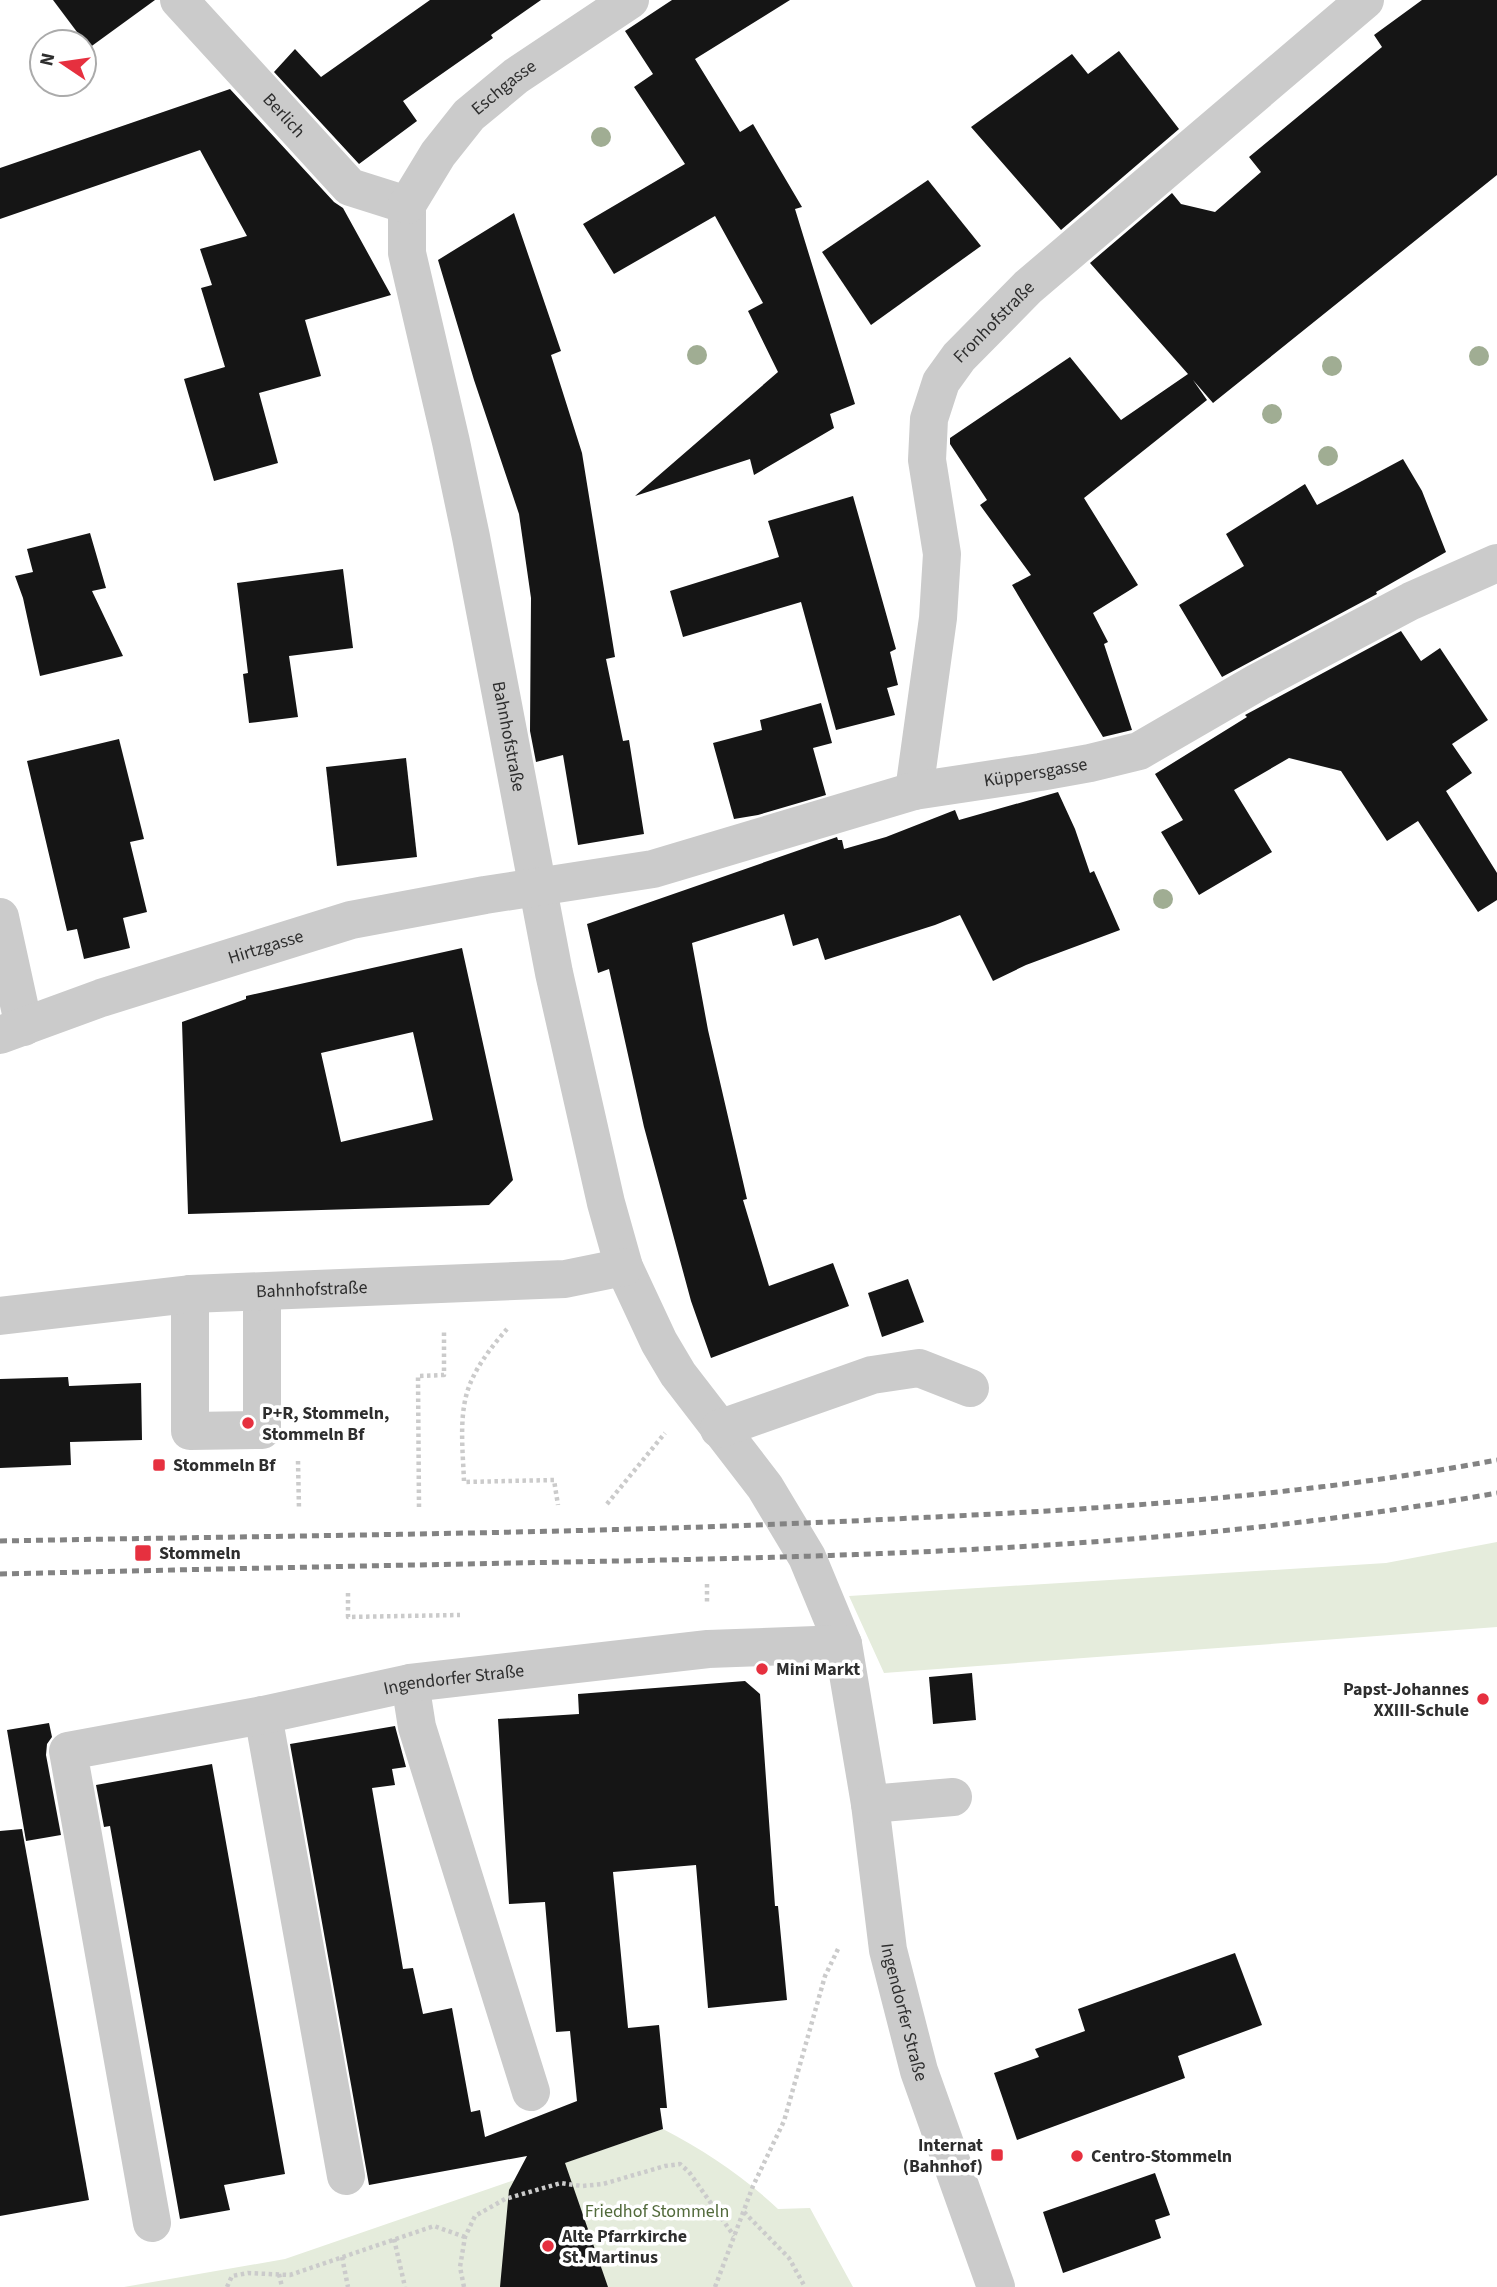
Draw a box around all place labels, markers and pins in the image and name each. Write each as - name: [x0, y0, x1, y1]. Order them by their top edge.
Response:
- place label: P+R, Stommeln, Stommeln Bf: [262, 1401, 389, 1447]
- marker: P+R, Stommeln, Stommeln Bf: [240, 1415, 256, 1431]
- place label: Stommeln Bf: [173, 1453, 276, 1478]
- marker: Stommeln Bf: [151, 1457, 167, 1473]
- place label: Stommeln: [159, 1541, 241, 1566]
- marker: Stommeln: [133, 1543, 153, 1563]
- place label: Mini Markt: [776, 1657, 860, 1682]
- marker: Mini Markt: [754, 1661, 770, 1677]
- place label: Papst-Johannes XXIII-Schule: [1343, 1677, 1469, 1723]
- marker: Papst-Johannes XXIII-Schule: [1475, 1691, 1491, 1707]
- place label: Internat (Bahnhof): [903, 2133, 983, 2179]
- place label: Centro-Stommeln: [1091, 2144, 1232, 2169]
- marker: Internat (Bahnhof): [989, 2147, 1005, 2163]
- marker: Centro-Stommeln: [1069, 2148, 1085, 2164]
- place label: Alte Pfarrkirche St. Martinus: [561, 2224, 687, 2270]
- marker: Alte Pfarrkirche St. Martinus: [540, 2238, 556, 2254]

